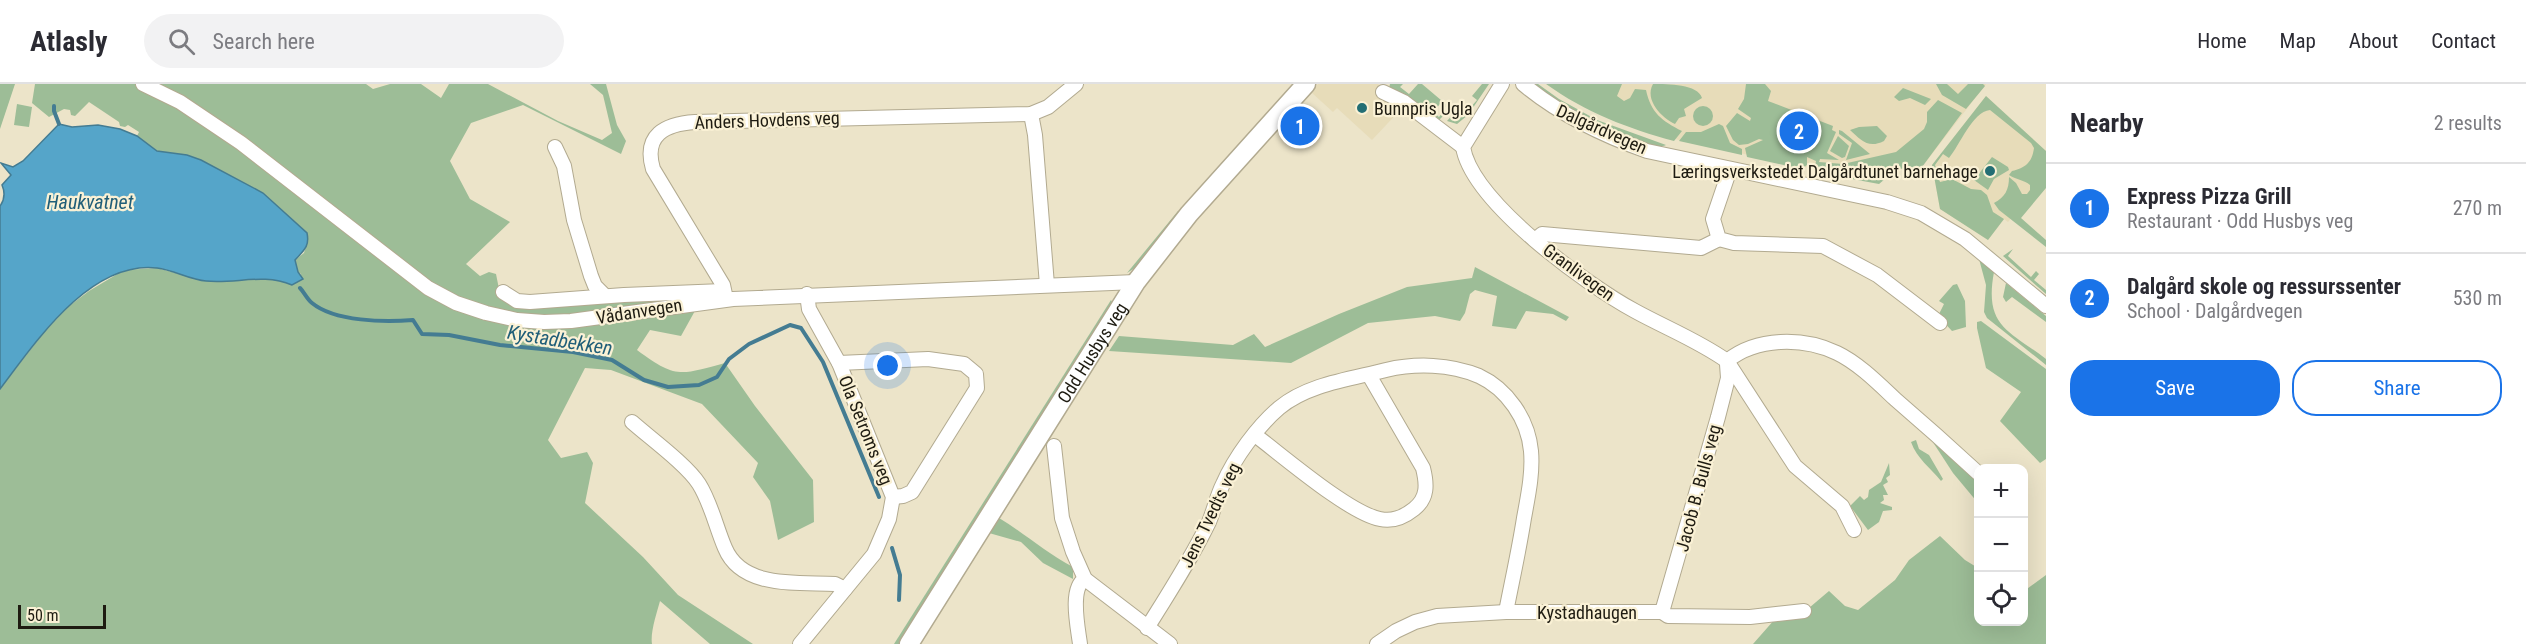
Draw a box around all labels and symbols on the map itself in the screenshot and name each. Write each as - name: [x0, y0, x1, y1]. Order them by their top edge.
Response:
- place label: Bunnpris Ugla: [1374, 98, 1473, 119]
- street label: Dalgårdvegen: [1553, 100, 1651, 158]
- marker: Bunnpris Ugla: [1355, 101, 1369, 115]
- pin: 1: [1280, 104, 1320, 148]
- street label: Anders Hovdens veg: [694, 107, 840, 133]
- pin: 2: [1780, 108, 1818, 154]
- place label: Læringsverkstedet Dalgårdtunet barnehage: [1672, 161, 1978, 182]
- marker: Læringsverkstedet Dalgårdtunet barnehage: [1983, 164, 1997, 178]
- water label: Haukvatnet: [47, 190, 134, 214]
- street label: Granlivegen: [1539, 239, 1619, 305]
- street label: Vådanvegen: [595, 294, 683, 328]
- street label: Odd Husbys veg: [1052, 298, 1131, 407]
- water label: Kystadbekken: [506, 320, 614, 360]
- your location: [873, 351, 902, 380]
- street label: Ola Setroms veg: [835, 372, 897, 488]
- street label: Jacob B. Bulls veg: [1671, 422, 1725, 554]
- street label: Jens Tvedts veg: [1176, 459, 1244, 571]
- scale bar: [18, 602, 106, 630]
- street label: Kystadhaugen: [1537, 602, 1637, 623]

